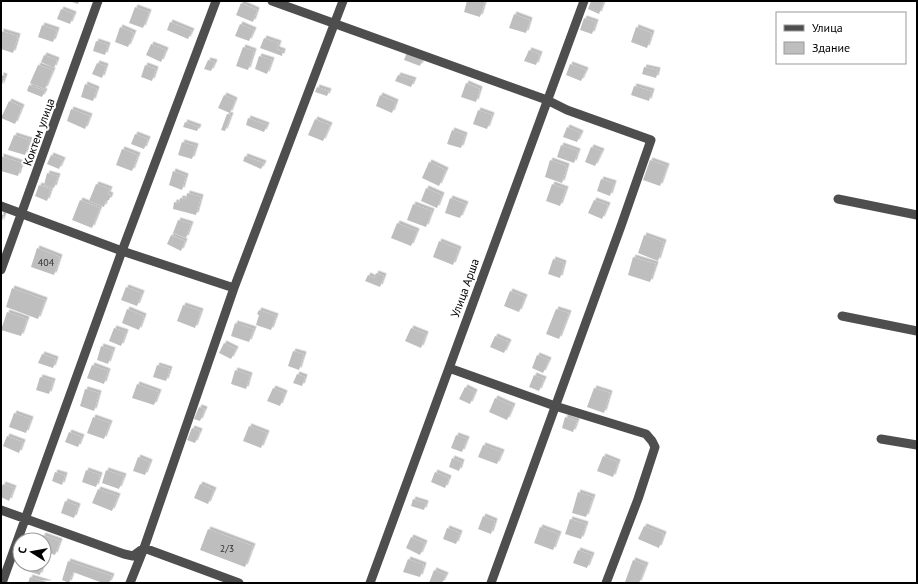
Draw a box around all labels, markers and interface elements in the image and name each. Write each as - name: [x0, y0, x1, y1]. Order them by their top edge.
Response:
- legend: [776, 12, 906, 64]
- text: Улица: [812, 20, 843, 35]
- text: Здание: [812, 40, 850, 55]
- street label: Коктем улица: [19, 96, 58, 168]
- house number: 404: [38, 256, 55, 269]
- street label: Улица Арша: [447, 256, 482, 319]
- north arrow: [12, 532, 52, 572]
- house number: 2/3: [220, 542, 234, 555]
- text: С: [15, 546, 30, 554]

